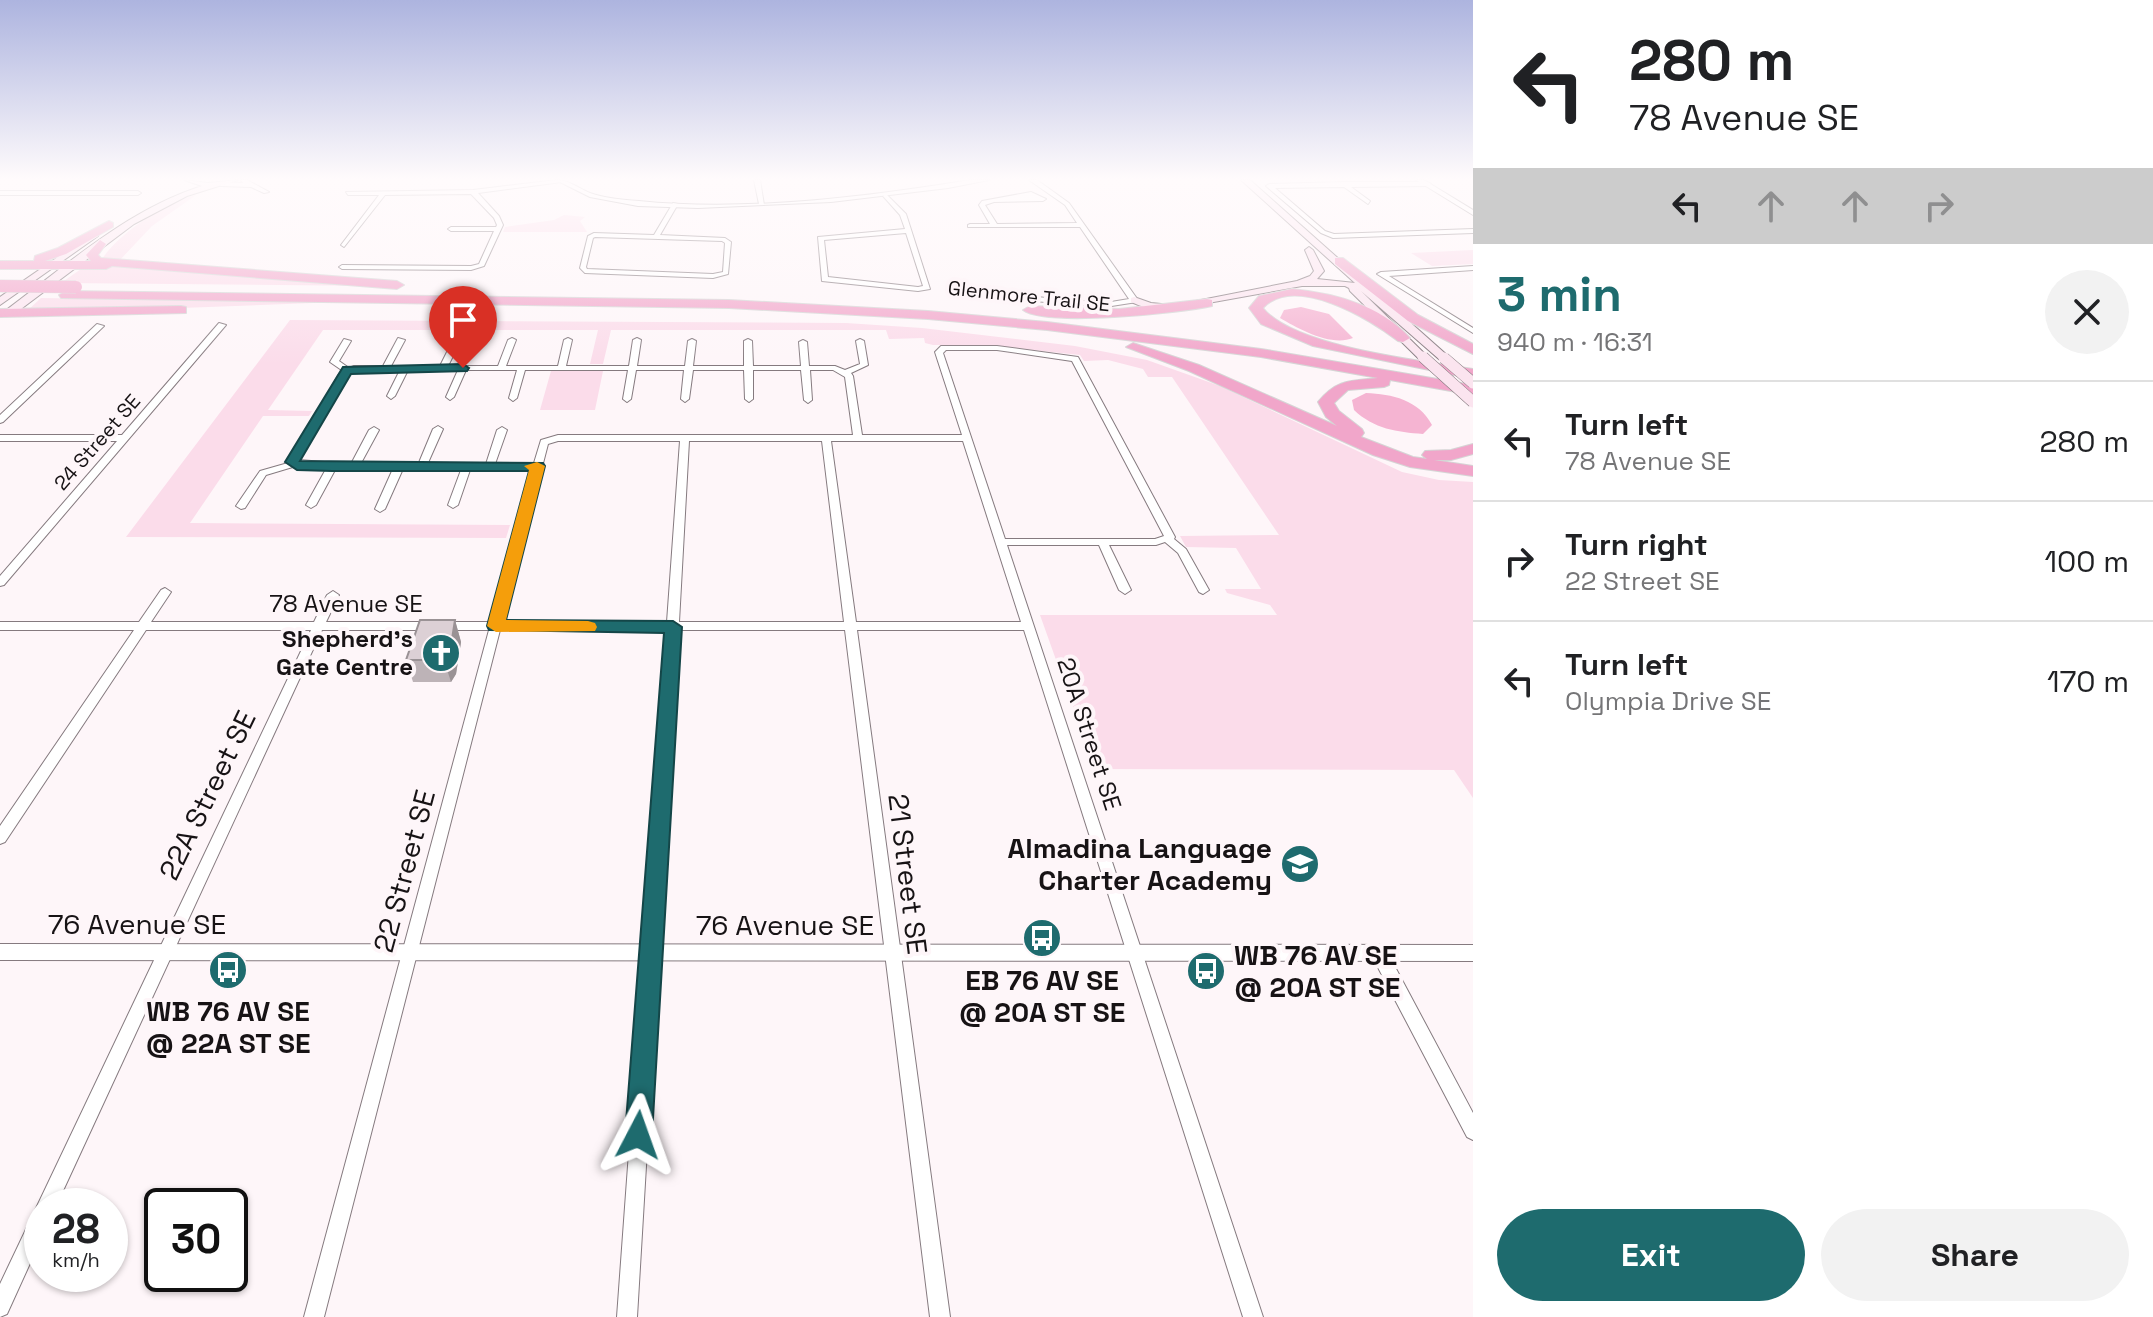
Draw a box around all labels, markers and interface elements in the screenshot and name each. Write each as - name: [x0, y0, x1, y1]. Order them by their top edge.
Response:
- text: 280 m: [1629, 25, 1794, 96]
- icon: left: [1497, 32, 1601, 136]
- text: 78 Avenue SE: [1629, 95, 1859, 141]
- icon: left: [1665, 184, 1709, 228]
- icon: ahead: [1749, 184, 1793, 228]
- icon: ahead: [1833, 184, 1877, 228]
- icon: right: [1917, 184, 1961, 228]
- text: 3 min: [1497, 264, 1622, 325]
- button: close: [2045, 270, 2129, 354]
- street label: Glenmore Trail SE: [947, 275, 1111, 317]
- pin: [429, 286, 497, 368]
- icon: arrive: [441, 298, 485, 342]
- text: 940 m · 16:31: [1497, 325, 1653, 359]
- street label: 24 Street SE: [48, 389, 146, 495]
- text: Turn left: [1565, 405, 1688, 444]
- icon: left: [1497, 419, 1541, 463]
- text: 280 m: [2039, 422, 2129, 461]
- text: 78 Avenue SE: [1565, 444, 1731, 478]
- text: Turn right: [1565, 525, 1708, 564]
- icon: right: [1497, 539, 1541, 583]
- text: 100 m: [2044, 542, 2129, 581]
- text: 22 Street SE: [1565, 564, 1720, 598]
- street label: 78 Avenue SE: [269, 588, 423, 619]
- place label: Shepherd's Gate Centre: [276, 623, 413, 682]
- church icon: Shepherd's Gate Centre: [420, 632, 462, 674]
- text: Turn left: [1565, 645, 1688, 684]
- street label: 20A Street SE: [1050, 654, 1129, 814]
- icon: left: [1497, 659, 1541, 703]
- text: 170 m: [2047, 662, 2129, 701]
- text: Olympia Drive SE: [1565, 684, 1771, 718]
- street label: 22A Street SE: [151, 704, 263, 886]
- street label: 22 Street SE: [365, 786, 443, 956]
- street label: 21 Street SE: [880, 792, 936, 956]
- place label: Almadina Language Charter Academy: [1007, 830, 1272, 898]
- school or university icon: Almadina Language Charter Academy: [1279, 843, 1321, 885]
- street label: 76 Avenue SE: [48, 906, 226, 942]
- street label: 76 Avenue SE: [696, 907, 874, 943]
- bus stop icon: EB 76 AV SE @ 20A ST SE: [1021, 917, 1063, 959]
- place label: WB 76 AV SE @ 20A ST SE: [1234, 937, 1400, 1005]
- bus stop icon: WB 76 AV SE @ 22A ST SE: [207, 949, 249, 991]
- bus stop icon: WB 76 AV SE @ 20A ST SE: [1185, 950, 1227, 992]
- place label: EB 76 AV SE @ 20A ST SE: [959, 962, 1125, 1030]
- place label: WB 76 AV SE @ 22A ST SE: [146, 993, 310, 1061]
- position arrow: [596, 1093, 680, 1177]
- speed limit sign: 30: [144, 1188, 248, 1292]
- text: 28: [52, 1204, 100, 1255]
- button: Exit: [1497, 1209, 1805, 1301]
- button: Share: [1821, 1209, 2129, 1301]
- text: km/h: [52, 1247, 100, 1273]

